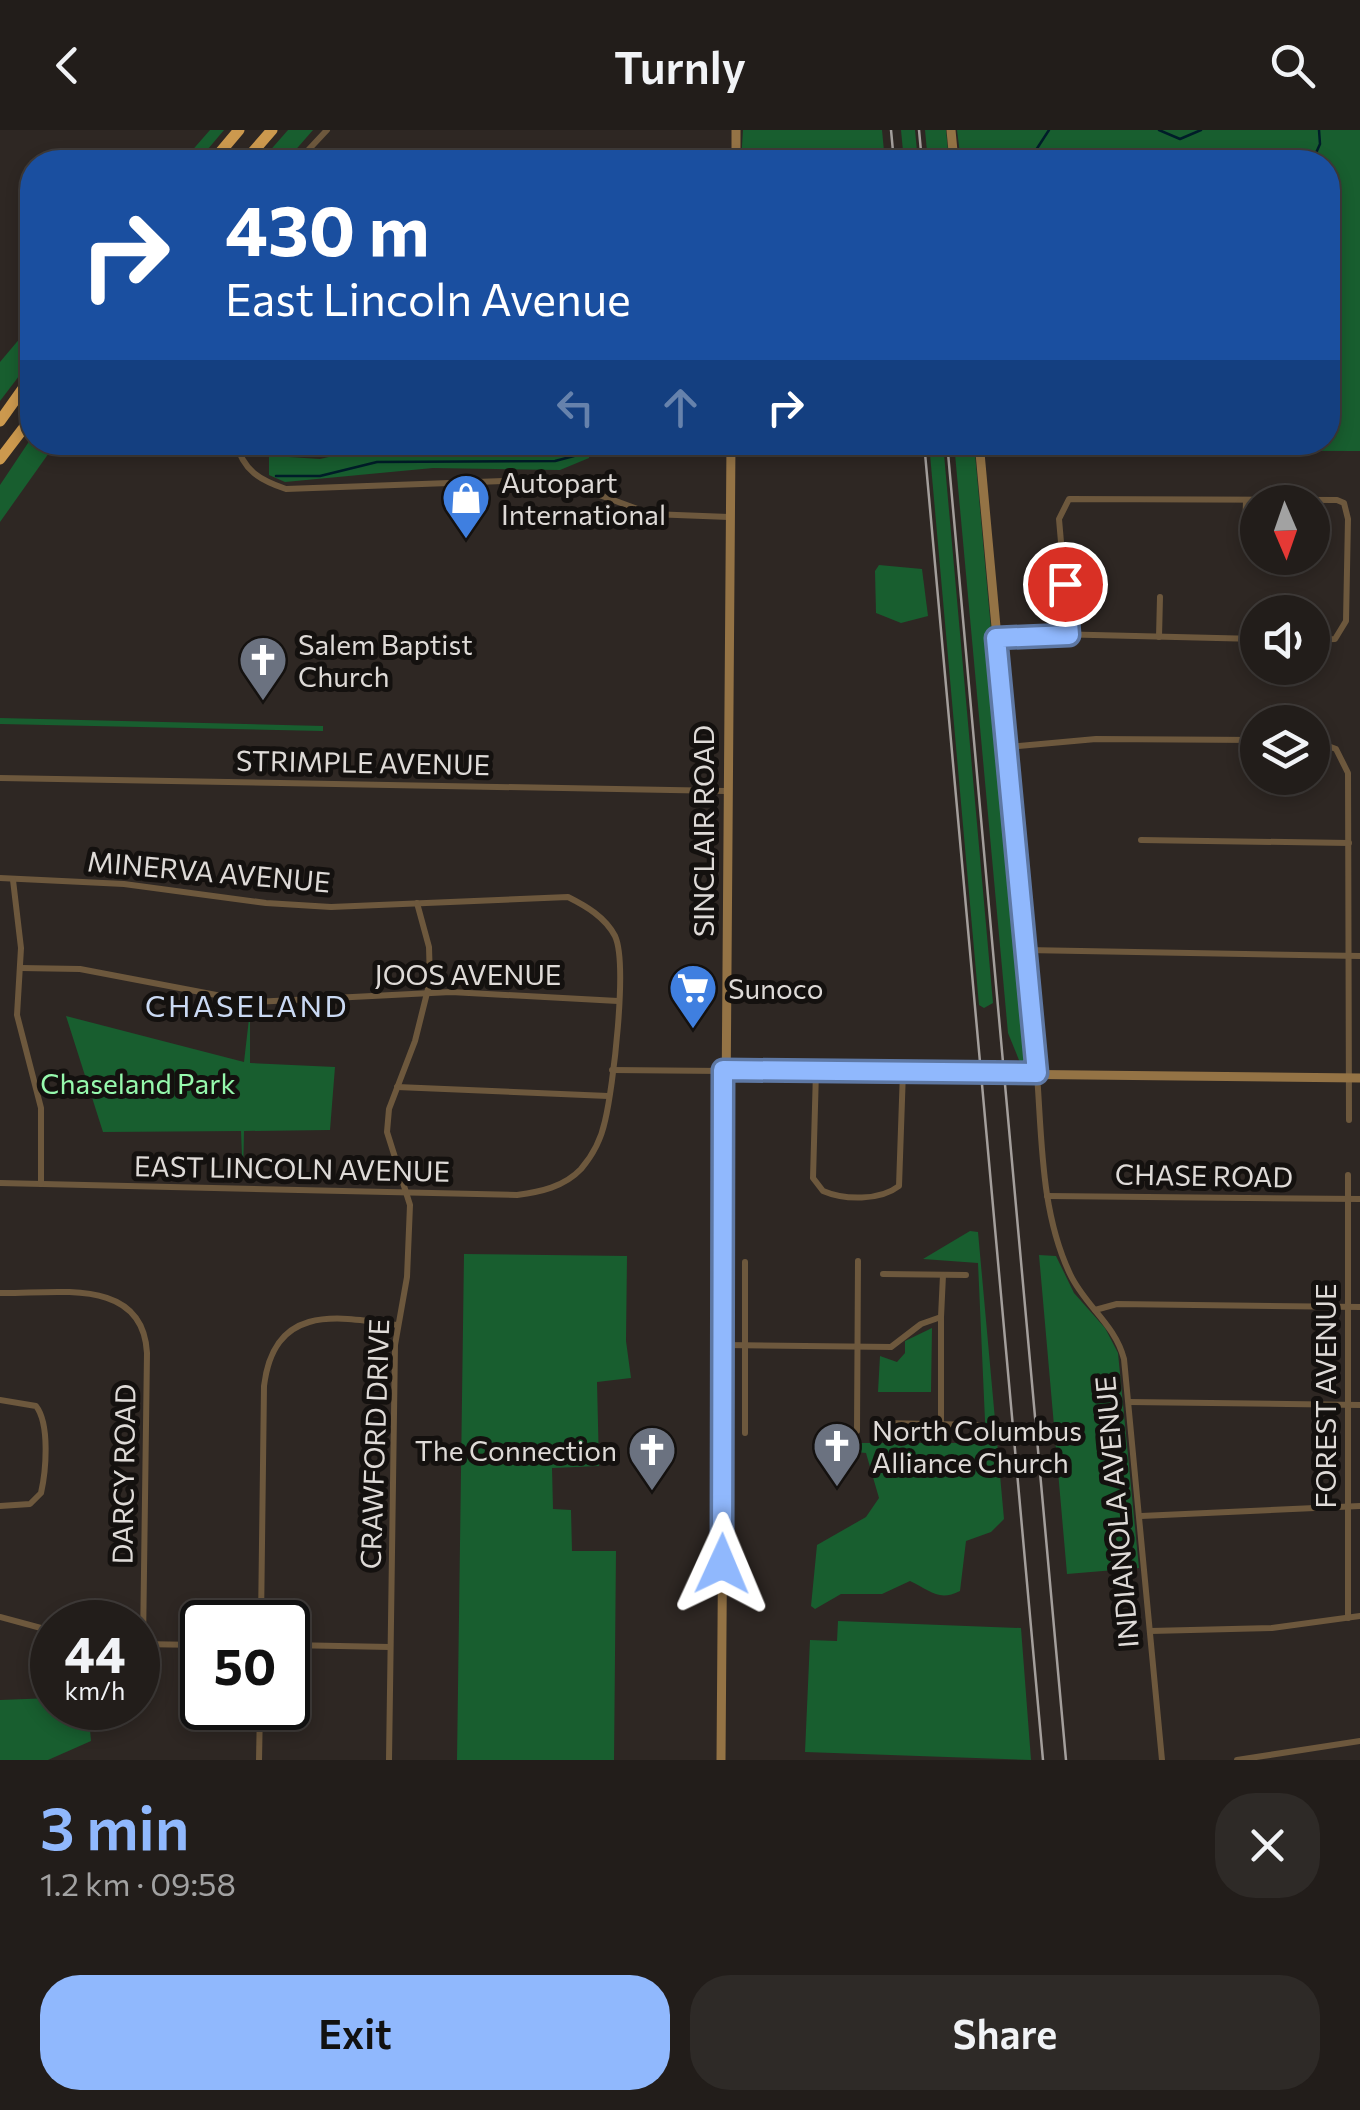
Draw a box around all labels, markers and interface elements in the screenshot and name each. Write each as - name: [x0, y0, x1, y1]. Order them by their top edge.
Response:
- icon: back: [40, 38, 95, 93]
- text: Turnly: [614, 38, 746, 93]
- icon: search: [1265, 38, 1320, 93]
- text: 430 m: [225, 185, 430, 270]
- icon: right: [60, 190, 190, 320]
- text: East Lincoln Avenue: [225, 270, 631, 325]
- icon: left: [548, 380, 603, 435]
- icon: ahead: [653, 380, 708, 435]
- icon: right: [758, 380, 813, 435]
- place label: Autopart International: [501, 465, 666, 531]
- shop icon: Autopart International: [440, 472, 492, 540]
- north arrow: [1240, 485, 1330, 575]
- map controls: [1240, 485, 1330, 795]
- pin: [1023, 542, 1108, 627]
- icon: arrive: [1038, 557, 1093, 612]
- button: sound: [1240, 595, 1330, 685]
- place label: Salem Baptist Church: [298, 627, 473, 693]
- church icon: Salem Baptist Church: [237, 634, 289, 702]
- button: layers: [1240, 705, 1330, 795]
- street label: SINCLAIR ROAD: [686, 725, 720, 937]
- street label: STRIMPLE AVENUE: [236, 743, 490, 781]
- street label: MINERVA AVENUE: [86, 843, 332, 899]
- street label: JOOS AVENUE: [375, 957, 562, 991]
- supermarket icon: Sunoco: [667, 962, 719, 1030]
- place label: Sunoco: [728, 971, 823, 1005]
- district label: CHASELAND: [145, 986, 349, 1023]
- park label: Chaseland Park: [40, 1066, 236, 1100]
- street label: EAST LINCOLN AVENUE: [134, 1148, 450, 1188]
- street label: CHASE ROAD: [1115, 1156, 1293, 1194]
- street label: FOREST AVENUE: [1308, 1284, 1342, 1509]
- street label: CRAWFORD DRIVE: [353, 1318, 395, 1570]
- street label: INDIANOLA AVENUE: [1087, 1375, 1145, 1649]
- street label: DARCY ROAD: [104, 1383, 142, 1565]
- place label: North Columbus Alliance Church: [872, 1413, 1082, 1479]
- church icon: North Columbus Alliance Church: [811, 1420, 863, 1488]
- church icon: The Connection: [626, 1424, 678, 1492]
- place label: The Connection: [415, 1433, 617, 1467]
- position arrow: [670, 1512, 774, 1616]
- speed limit sign: 50: [180, 1600, 310, 1730]
- text: 44: [64, 1622, 126, 1683]
- text: km/h: [65, 1675, 125, 1705]
- text: 3 min: [40, 1789, 189, 1862]
- button: close: [1215, 1793, 1320, 1898]
- text: 1.2 km · 09:58: [40, 1863, 236, 1903]
- button: Exit: [40, 1975, 670, 2090]
- button: Share: [690, 1975, 1320, 2090]

